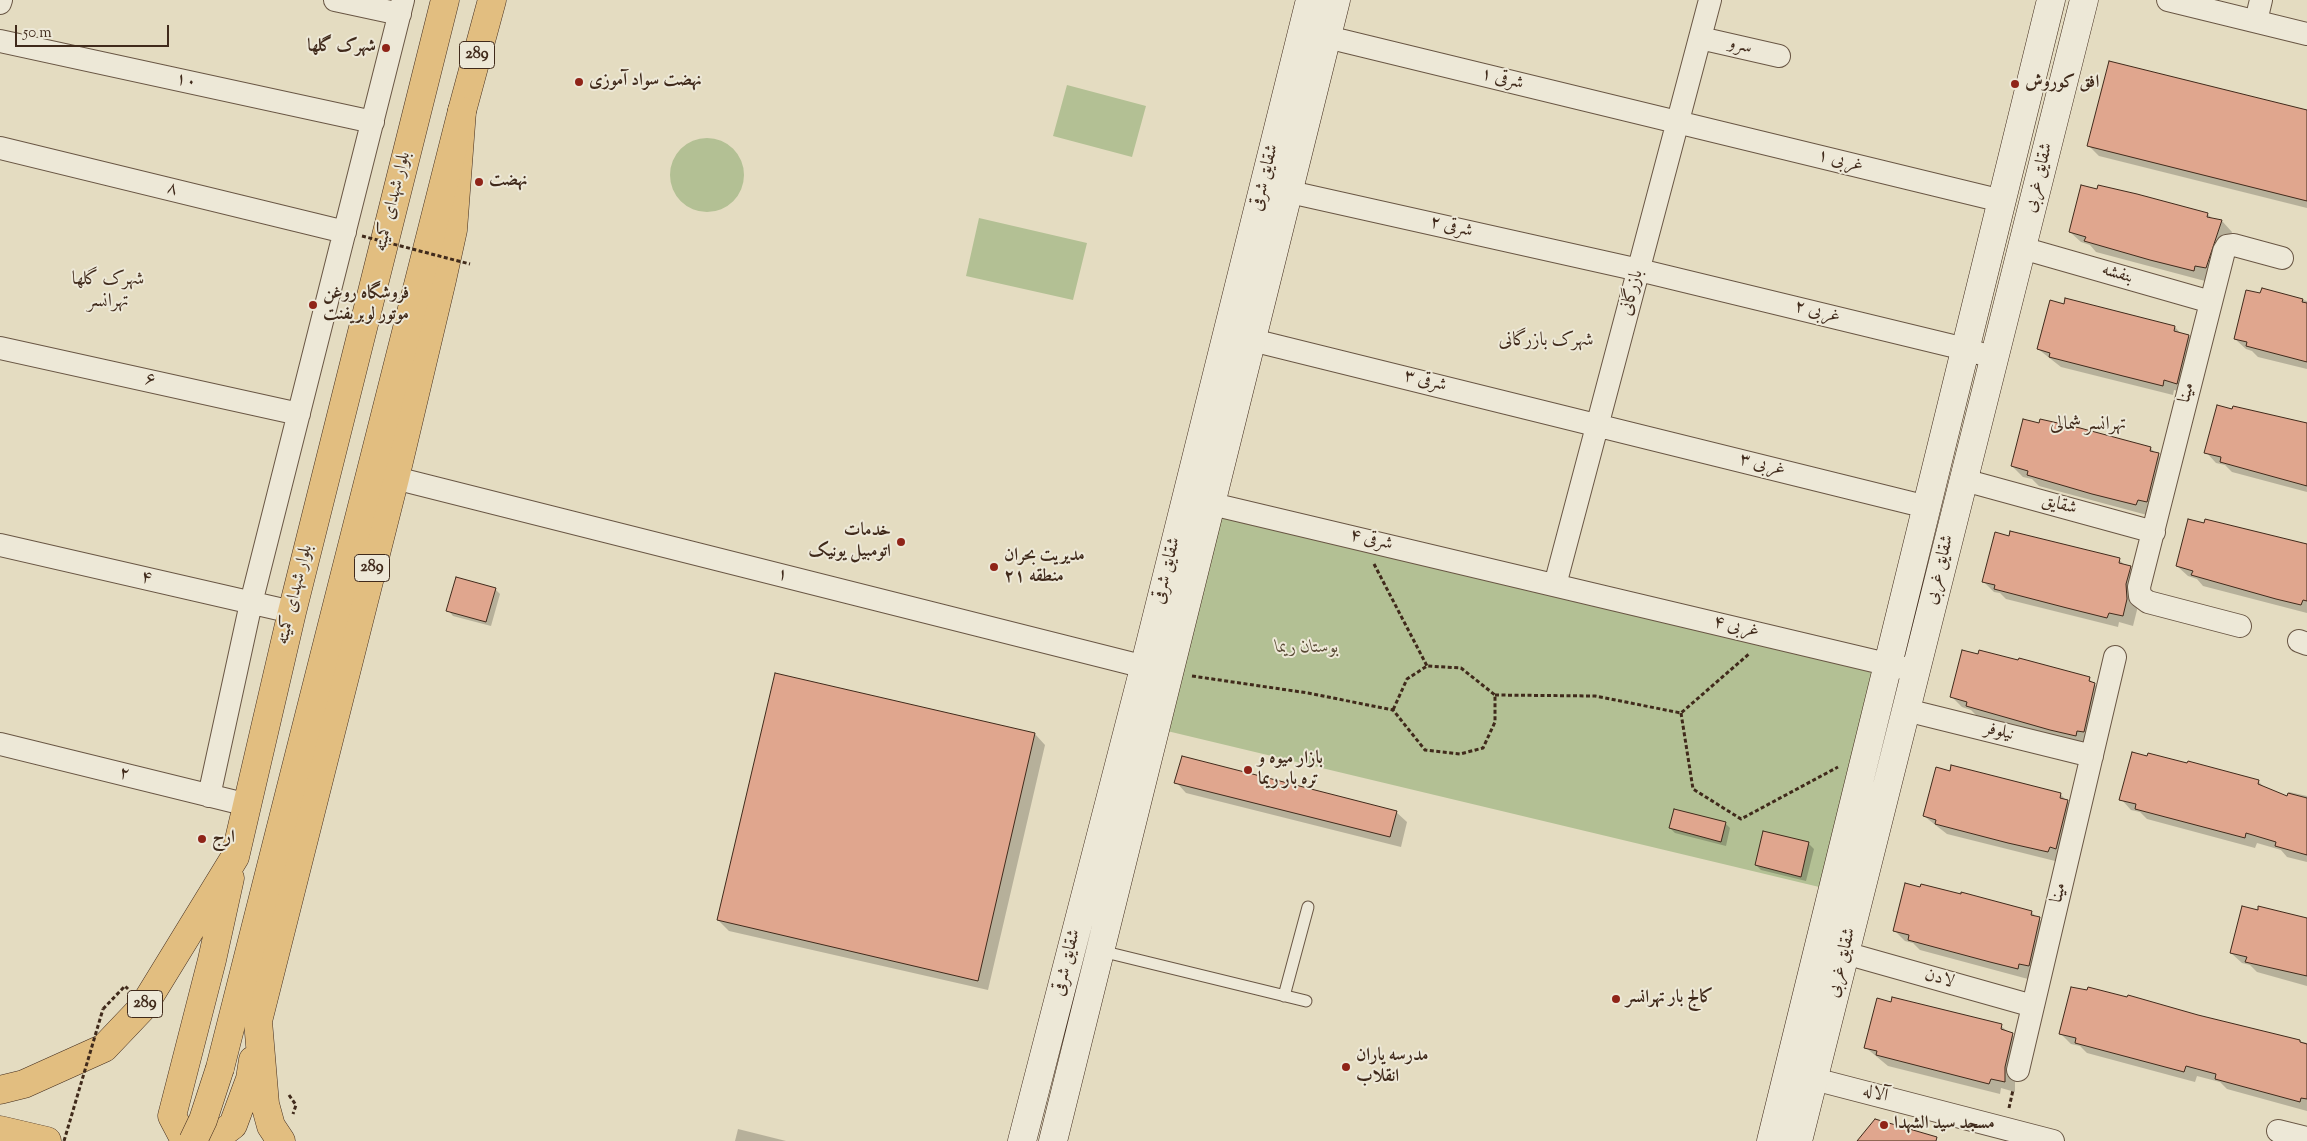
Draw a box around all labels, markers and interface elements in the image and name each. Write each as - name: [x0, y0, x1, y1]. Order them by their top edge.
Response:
- scale bar: [18, 15, 171, 47]
- text: 50 m: [23, 23, 52, 44]
- street label: سرو: [1726, 34, 1754, 60]
- place label: شهرک گلها: [307, 37, 376, 59]
- marker: شهرک گلها: [380, 42, 392, 54]
- road number: 289: [460, 42, 494, 68]
- street label: ۱ شرقی: [1478, 64, 1526, 96]
- street label: ۱۰: [173, 69, 199, 95]
- place label: نهضت سواد آموزی: [589, 71, 702, 93]
- place label: افق کوروش: [2025, 73, 2099, 95]
- marker: نهضت سواد آموزی: [573, 76, 585, 88]
- marker: افق کوروش: [2009, 78, 2021, 90]
- street label: شقایق غربی: [2021, 141, 2059, 215]
- street label: شقایق شرقی: [1247, 142, 1285, 214]
- street label: ۱ غربی: [1815, 146, 1865, 178]
- street label: بلوار شهدای کمیته: [371, 150, 417, 254]
- place label: نهضت: [489, 171, 527, 193]
- marker: نهضت: [473, 176, 485, 188]
- street label: ۸: [164, 178, 180, 202]
- street label: ۲ شرقی: [1427, 213, 1475, 243]
- street label: بنفشه: [2099, 260, 2135, 290]
- street label: بازرگانی: [1617, 268, 1649, 318]
- district label: شهرک گلها تهرانسر: [72, 270, 144, 314]
- place label: فروشگاه روغن موتور لوبریفنت: [323, 284, 409, 326]
- street label: ۲ غربی: [1792, 297, 1842, 329]
- marker: فروشگاه روغن موتور لوبریفنت: [307, 299, 319, 311]
- district label: شهرک بازرگانی: [1499, 331, 1593, 353]
- street label: ۳ شرقی: [1401, 366, 1449, 398]
- street label: ۶: [143, 369, 157, 393]
- street label: مینا: [2175, 381, 2201, 405]
- district label: تهرانسر شمالی: [2050, 415, 2126, 437]
- street label: ۳ غربی: [1737, 450, 1787, 482]
- street label: شقایق: [2039, 491, 2079, 521]
- place label: خدمات اتومبیل یونیک: [808, 521, 891, 564]
- street label: ۴ شرقی: [1347, 526, 1395, 556]
- street label: شقایق غربی: [1922, 533, 1960, 607]
- street label: شقایق شرقی: [1149, 535, 1187, 607]
- marker: خدمات اتومبیل یونیک: [895, 536, 907, 548]
- street label: بلوار شهدای کمیته: [273, 543, 319, 647]
- place label: مدیریت بحران منطقه ۲۱: [1004, 546, 1085, 588]
- road number: 289: [354, 554, 390, 582]
- marker: مدیریت بحران منطقه ۲۱: [988, 561, 1000, 573]
- street label: ۱: [774, 564, 790, 588]
- street label: ۴: [138, 567, 154, 591]
- street label: ۴ غربی: [1711, 612, 1761, 644]
- park label: بوستان ریما: [1275, 638, 1339, 660]
- street label: نیلوفر: [1982, 719, 2016, 747]
- place label: بازار میوه و تره بار ریما: [1258, 749, 1323, 792]
- street label: ۲: [116, 763, 132, 787]
- marker: بازار میوه و تره بار ریما: [1242, 764, 1254, 776]
- place label: ارج: [212, 828, 235, 850]
- marker: ارج: [196, 833, 208, 845]
- street label: مینا: [2047, 881, 2073, 905]
- street label: شقایق غربی: [1824, 926, 1862, 1000]
- street label: شقایق شرقی: [1049, 927, 1087, 999]
- street label: لادن: [1922, 965, 1956, 995]
- place label: کالج بار تهرانسر: [1626, 988, 1714, 1010]
- road number: 289: [128, 991, 162, 1018]
- marker: کالج بار تهرانسر: [1610, 993, 1622, 1005]
- place label: مدرسه یاران انقلاب: [1356, 1046, 1428, 1088]
- marker: مدرسه یاران انقلاب: [1340, 1061, 1352, 1073]
- street label: آلاله: [1860, 1081, 1890, 1109]
- place label: مسجد سید الشهدا: [1894, 1114, 1995, 1136]
- marker: مسجد سید الشهدا: [1878, 1119, 1890, 1131]

